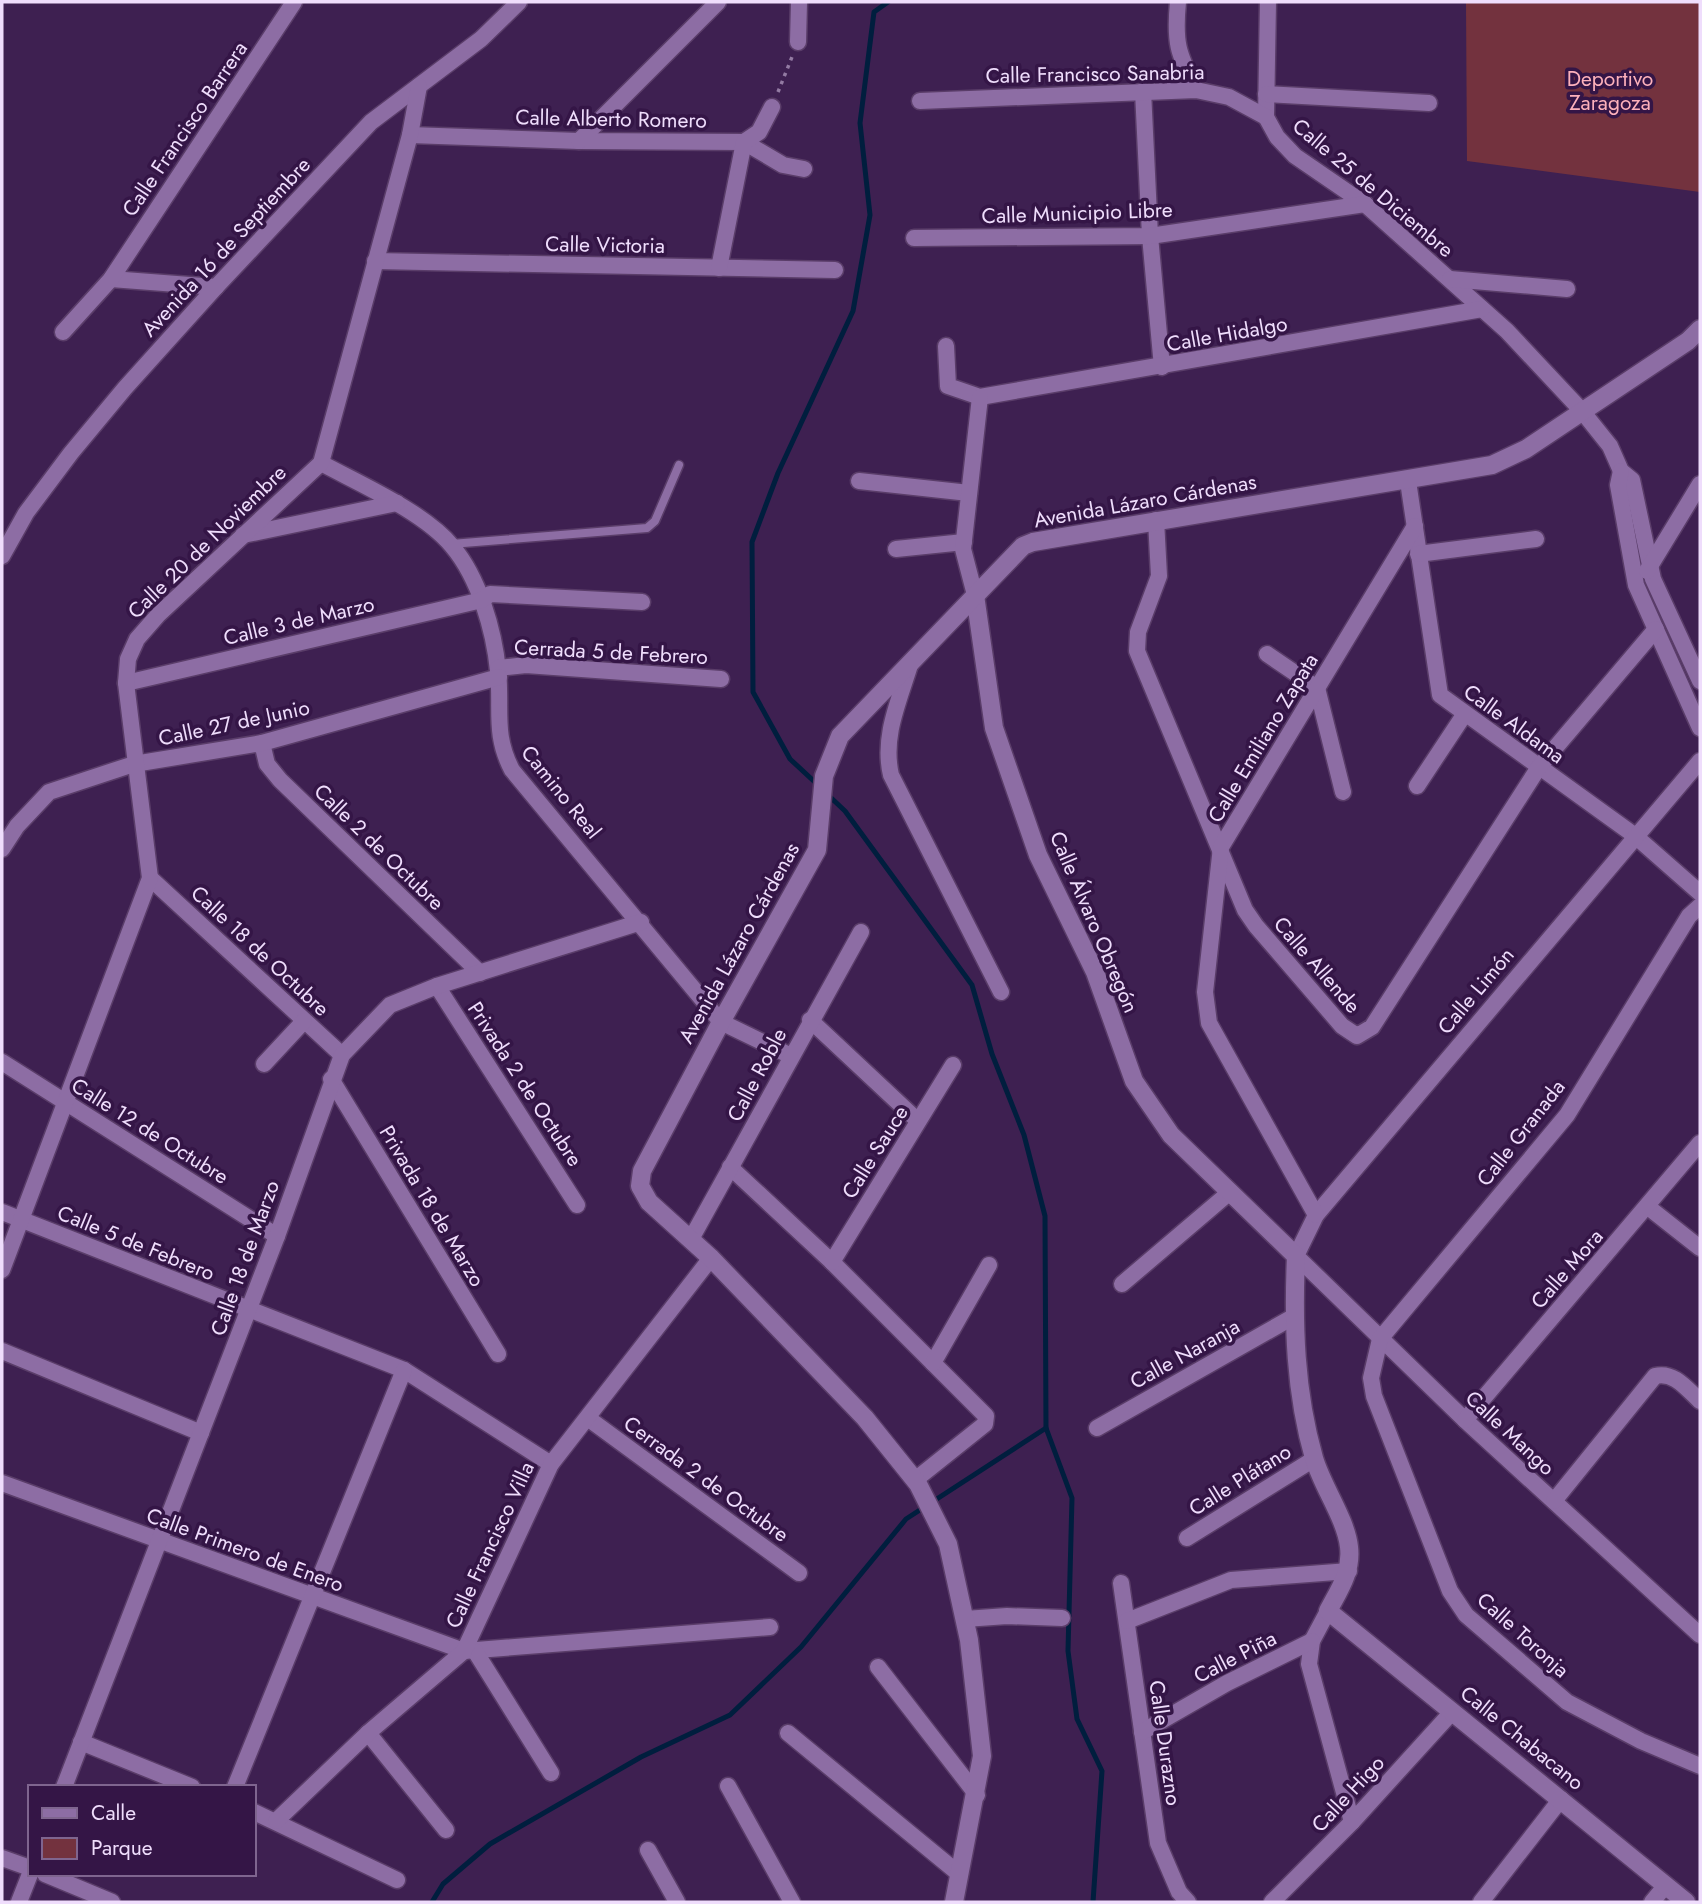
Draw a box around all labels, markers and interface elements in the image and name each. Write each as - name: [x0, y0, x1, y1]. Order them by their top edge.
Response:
- street label: Calle Francisco Barrera: [115, 35, 255, 223]
- street label: Calle Francisco Sanabria: [985, 57, 1205, 91]
- park label: Deportivo Zaragoza: [1567, 64, 1653, 118]
- street label: Calle Alberto Romero: [515, 102, 707, 136]
- street label: Calle 25 de Diciembre: [1286, 111, 1460, 265]
- street label: Avenida 16 de Septiembre: [135, 150, 318, 344]
- street label: Calle Municipio Libre: [981, 195, 1173, 231]
- street label: Calle Victoria: [545, 229, 665, 261]
- street label: Calle Hidalgo: [1164, 309, 1290, 359]
- street label: Calle 20 de Noviembre: [121, 458, 293, 626]
- street label: Avenida Lázaro Cárdenas: [1031, 467, 1259, 535]
- street label: Calle 3 de Marzo: [221, 589, 377, 653]
- street label: Cerrada 5 de Febrero: [513, 632, 709, 672]
- street label: Calle Emiliano Zapata: [1201, 648, 1325, 828]
- street label: Calle Aldama: [1457, 677, 1571, 771]
- street label: Calle 27 de Junio: [156, 692, 312, 754]
- street label: Camino Real: [514, 739, 608, 845]
- street label: Calle 2 de Octubre: [307, 777, 451, 917]
- street label: Calle Álvaro Obregón: [1042, 827, 1146, 1017]
- street label: Avenida Lázaro Cárdenas: [671, 837, 807, 1049]
- street label: Calle 18 de Octubre: [184, 879, 336, 1023]
- street label: Calle Allende: [1267, 910, 1368, 1020]
- street label: Calle Limón: [1431, 941, 1521, 1041]
- street label: Privada 2 de Octubre: [460, 996, 590, 1172]
- street label: Calle Roble: [720, 1023, 794, 1127]
- street label: Calle 12 de Octubre: [66, 1070, 235, 1192]
- street label: Calle Granada: [1470, 1073, 1572, 1193]
- street label: Calle Sauce: [835, 1099, 916, 1204]
- street label: Privada 18 de Marzo: [372, 1120, 492, 1292]
- street label: Calle 18 de Marzo: [203, 1176, 287, 1340]
- street label: Calle 5 de Febrero: [53, 1198, 219, 1288]
- street label: Calle Mora: [1524, 1223, 1610, 1315]
- street label: Calle Naranja: [1125, 1311, 1245, 1397]
- street label: Calle Mango: [1459, 1384, 1561, 1482]
- street label: Cerrada 2 de Octubre: [617, 1409, 795, 1549]
- street label: Calle Plátano: [1183, 1437, 1297, 1523]
- street label: Calle Francisco Villa: [438, 1457, 542, 1633]
- street label: Calle Primero de Enero: [142, 1500, 348, 1600]
- street label: Calle Toronja: [1470, 1585, 1576, 1685]
- street label: Calle Piña: [1188, 1623, 1282, 1691]
- street label: Calle Durazno: [1141, 1679, 1189, 1807]
- street label: Calle Chabacano: [1454, 1679, 1590, 1797]
- street label: Calle Higo: [1305, 1749, 1391, 1839]
- legend: [28, 1785, 256, 1876]
- text: Calle: [91, 1798, 136, 1828]
- text: Parque: [91, 1833, 153, 1863]

